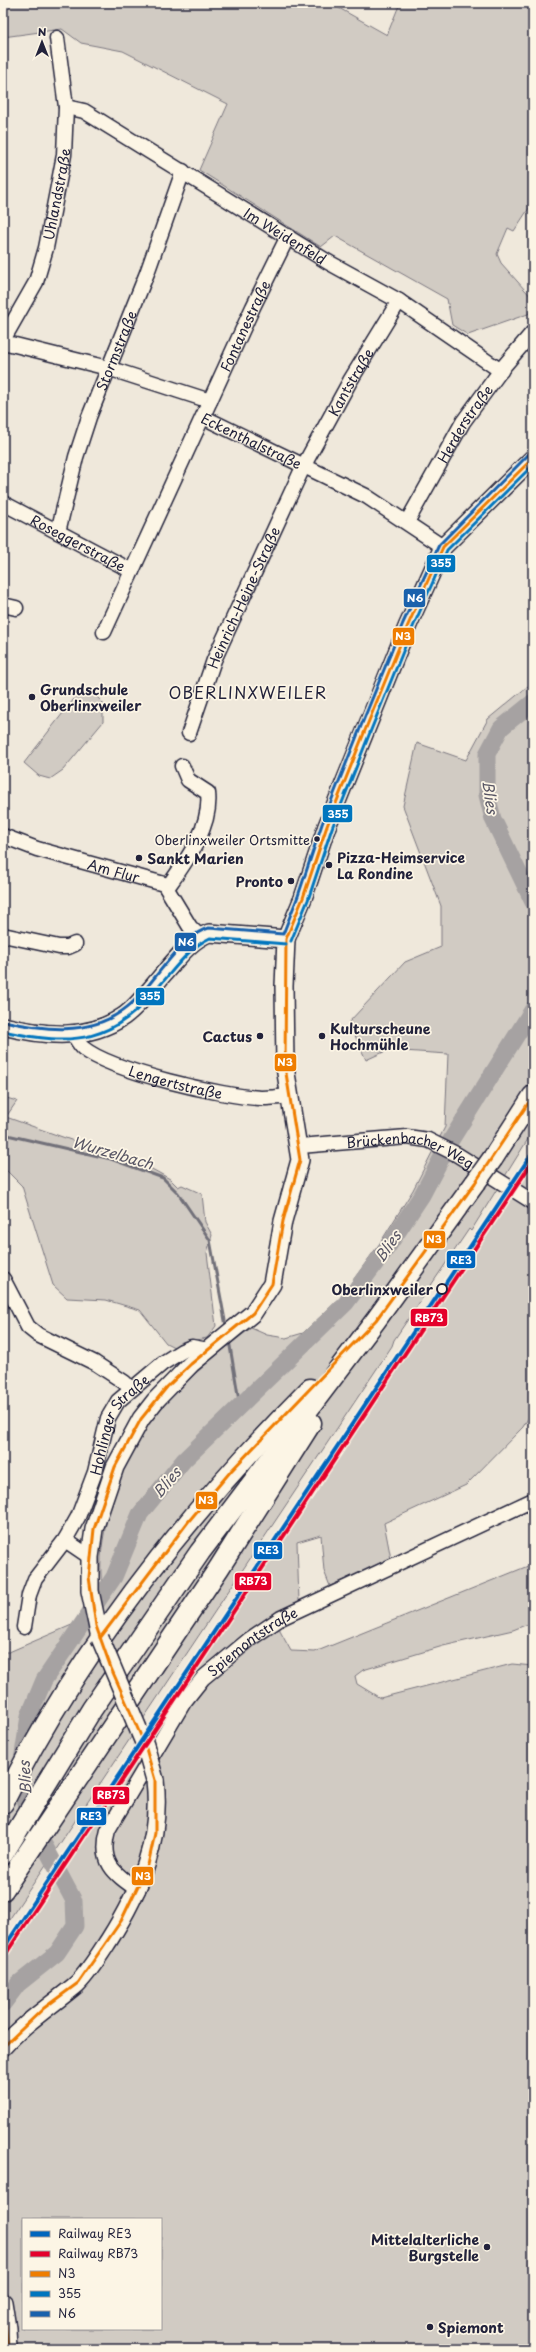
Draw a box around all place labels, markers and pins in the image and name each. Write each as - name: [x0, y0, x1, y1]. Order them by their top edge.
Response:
- place label: Grundschule Oberlinxweiler: [40, 679, 142, 716]
- marker: Grundschule Oberlinxweiler: [27, 692, 37, 702]
- place label: Oberlinxweiler Ortsmitte: [155, 830, 310, 849]
- marker: Oberlinxweiler Ortsmitte: [312, 834, 322, 844]
- place label: Pizza-Heimservice La Rondine: [337, 847, 466, 884]
- place label: Sankt Marien: [147, 848, 244, 869]
- marker: Sankt Marien: [134, 853, 144, 863]
- marker: Pizza-Heimservice La Rondine: [324, 860, 334, 870]
- place label: Pronto: [236, 871, 283, 892]
- marker: Pronto: [286, 876, 296, 886]
- place label: Kulturscheune Hochmühle: [330, 1018, 431, 1055]
- place label: Cactus: [202, 1026, 252, 1047]
- marker: Cactus: [255, 1031, 265, 1041]
- marker: Kulturscheune Hochmühle: [317, 1031, 327, 1041]
- place label: Oberlinxweiler: [332, 1279, 434, 1300]
- marker: Oberlinxweiler: [436, 1283, 448, 1295]
- place label: Mittelalterliche Burgstelle: [371, 2229, 479, 2266]
- marker: Mittelalterliche Burgstelle: [482, 2242, 492, 2252]
- place label: Spiemont: [438, 2317, 504, 2338]
- marker: Spiemont: [425, 2322, 435, 2332]

